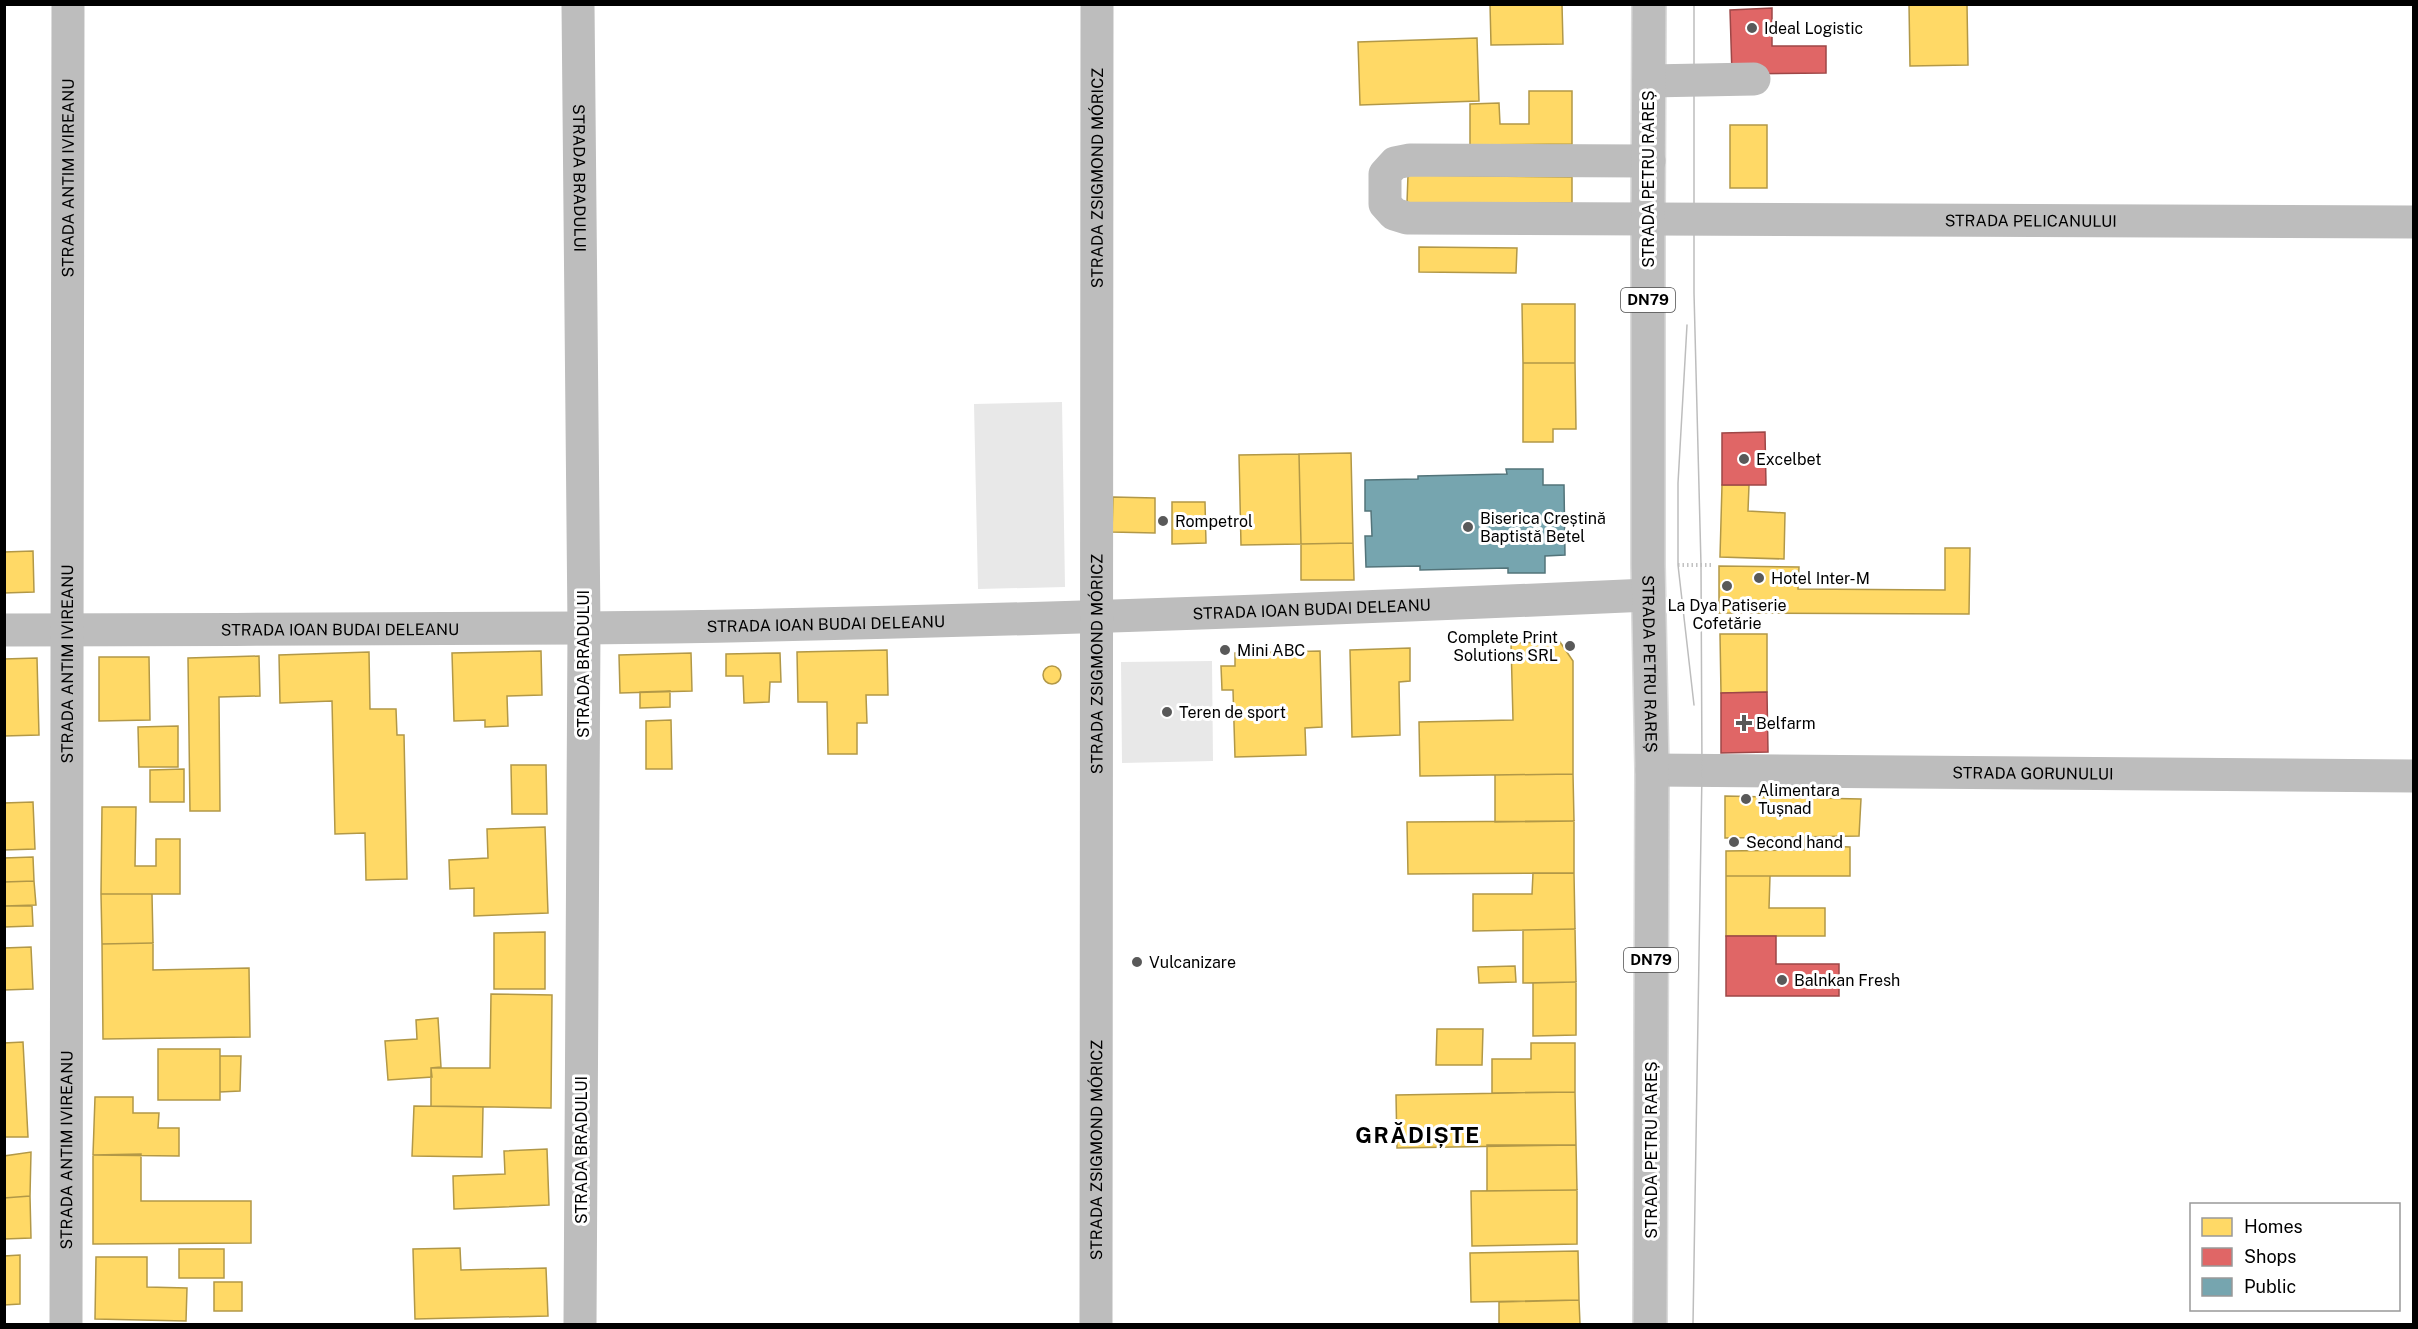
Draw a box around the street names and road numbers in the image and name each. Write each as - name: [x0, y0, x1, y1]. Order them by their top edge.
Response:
- street label: STRADA ZSIGMOND MÓRICZ: [1087, 68, 1107, 288]
- street label: STRADA ANTIM IVIREANU: [59, 79, 78, 277]
- street label: STRADA PETRU RAREȘ: [1639, 90, 1658, 268]
- street label: STRADA BRADULUI: [569, 104, 589, 252]
- street label: STRADA PELICANULUI: [1945, 211, 2117, 231]
- road number: DN79: [1621, 288, 1675, 312]
- street label: STRADA ZSIGMOND MÓRICZ: [1087, 554, 1107, 774]
- street label: STRADA ANTIM IVIREANU: [58, 565, 77, 763]
- street label: STRADA PETRU RAREȘ: [1638, 575, 1661, 753]
- street label: STRADA BRADULUI: [574, 590, 593, 738]
- street label: STRADA IOAN BUDAI DELEANU: [1192, 595, 1431, 623]
- street label: STRADA IOAN BUDAI DELEANU: [707, 612, 945, 636]
- street label: STRADA IOAN BUDAI DELEANU: [221, 620, 459, 639]
- street label: STRADA GORUNULUI: [1952, 763, 2114, 784]
- road number: DN79: [1624, 948, 1678, 972]
- street label: STRADA ZSIGMOND MÓRICZ: [1086, 1040, 1106, 1260]
- street label: STRADA ANTIM IVIREANU: [57, 1051, 76, 1249]
- street label: STRADA PETRU RAREȘ: [1642, 1061, 1661, 1239]
- street label: STRADA BRADULUI: [572, 1076, 591, 1224]

